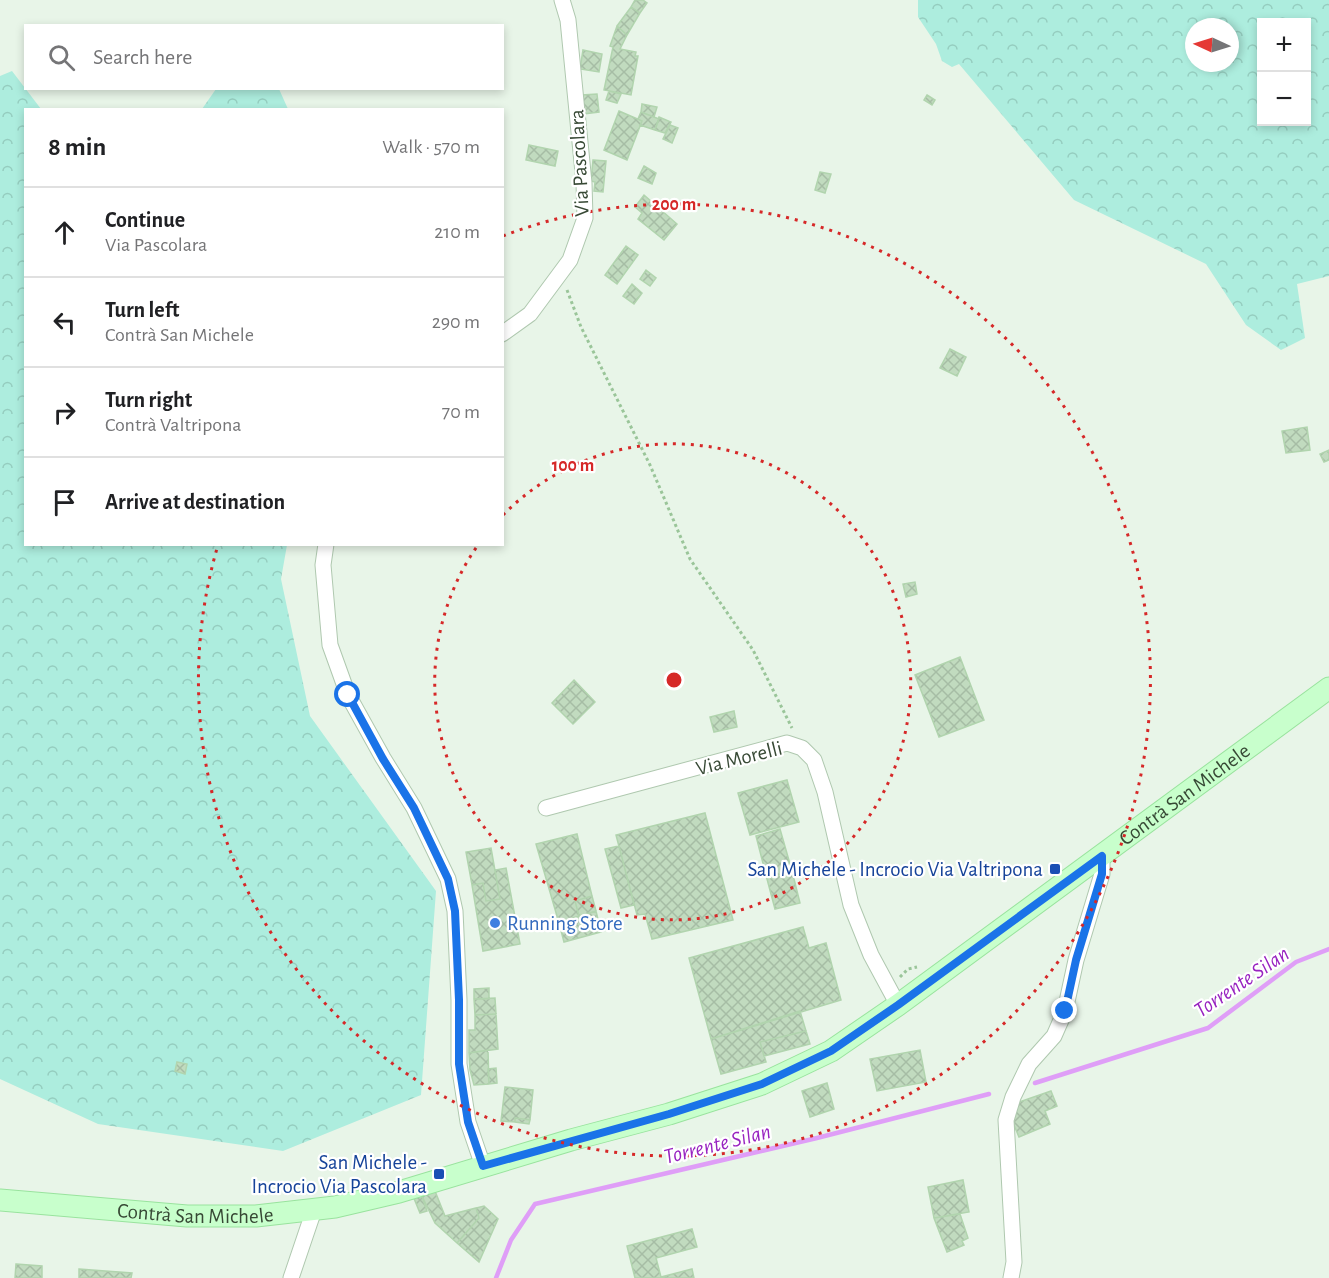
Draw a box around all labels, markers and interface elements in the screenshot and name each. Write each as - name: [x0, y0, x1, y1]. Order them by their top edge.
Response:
- north arrow: [1185, 18, 1239, 72]
- map controls: [1257, 18, 1311, 126]
- button: +: [1257, 18, 1311, 72]
- search box: [24, 24, 504, 90]
- icon: search: [45, 41, 78, 74]
- text: Search here: [93, 46, 192, 68]
- button: −: [1257, 72, 1311, 126]
- street label: Via Pascolara: [566, 109, 593, 217]
- text: 8 min: [48, 134, 106, 160]
- text: Walk · 570 m: [382, 137, 480, 157]
- text: 200 m: [652, 196, 696, 214]
- text: Continue: [105, 209, 185, 231]
- icon: ahead: [48, 216, 81, 249]
- text: 210 m: [434, 222, 480, 242]
- text: Via Pascolara: [105, 235, 207, 255]
- text: Turn left: [105, 299, 179, 321]
- icon: left: [48, 306, 81, 339]
- text: 290 m: [432, 312, 480, 332]
- text: Contrà San Michele: [105, 325, 254, 345]
- text: Turn right: [105, 389, 192, 411]
- icon: right: [48, 396, 81, 429]
- text: 70 m: [442, 402, 480, 422]
- text: Contrà Valtripona: [105, 415, 242, 435]
- text: 100 m: [552, 457, 594, 475]
- icon: arrive: [48, 486, 81, 519]
- text: Arrive at destination: [105, 491, 285, 513]
- centre of rings: [664, 670, 684, 690]
- route start: [334, 681, 360, 707]
- street label: Via Morelli: [694, 738, 784, 779]
- street label: Contrà San Michele: [1115, 740, 1254, 850]
- place label: San Michele - Incrocio Via Valtripona: [747, 859, 1043, 880]
- marker: San Michele - Incrocio Via Valtripona: [1048, 862, 1062, 876]
- place label: Running Store: [507, 913, 623, 934]
- marker: Running Store: [488, 916, 502, 930]
- water label: Torrente Silan: [1190, 942, 1293, 1022]
- route end: [1051, 997, 1077, 1023]
- water label: Torrente Silan: [662, 1120, 773, 1168]
- place label: San Michele - Incrocio Via Pascolara: [252, 1152, 427, 1197]
- marker: San Michele - Incrocio Via Pascolara: [432, 1167, 446, 1181]
- street label: Contrà San Michele: [116, 1200, 275, 1227]

